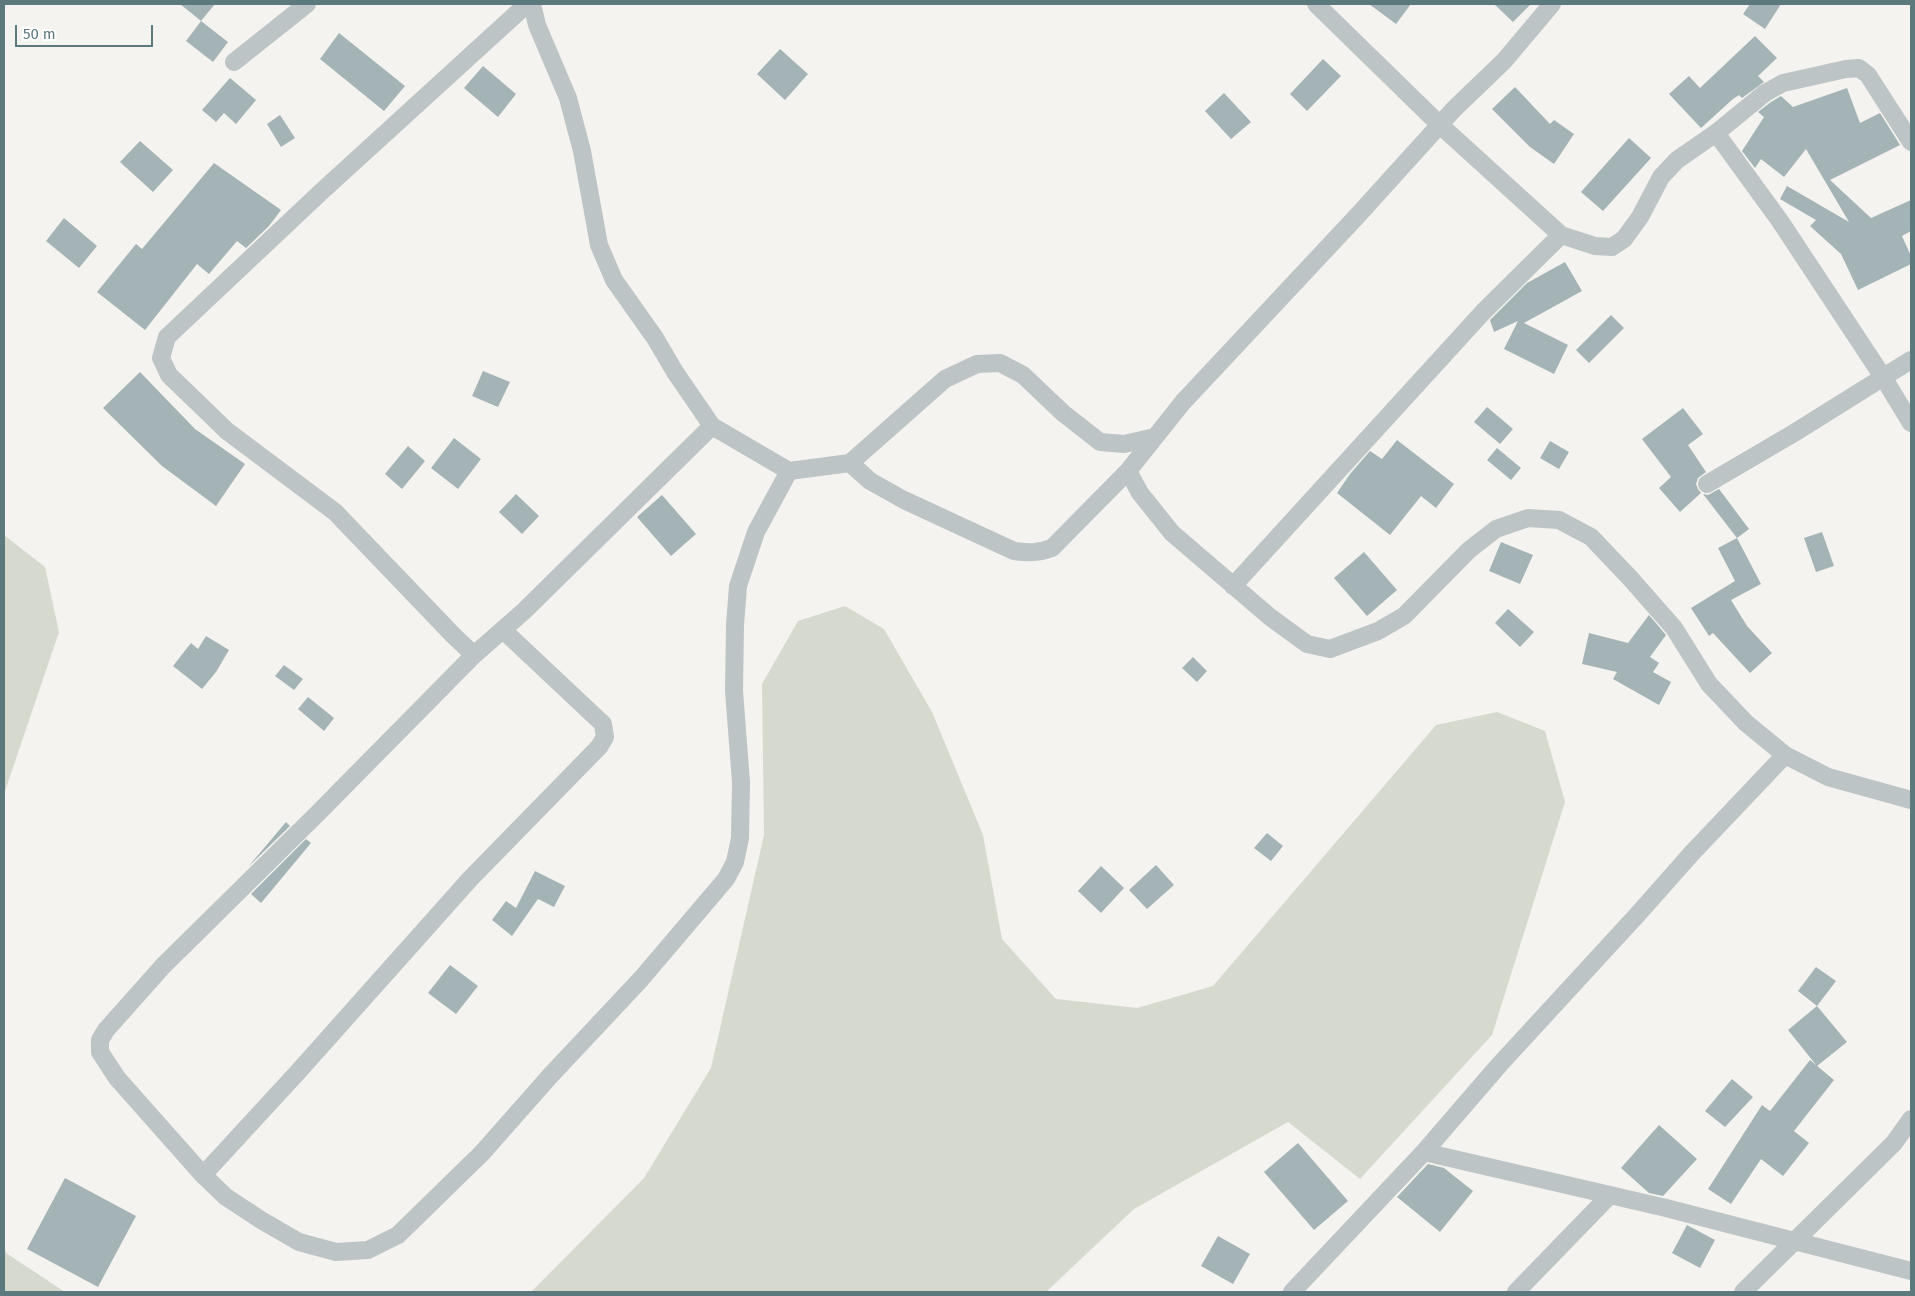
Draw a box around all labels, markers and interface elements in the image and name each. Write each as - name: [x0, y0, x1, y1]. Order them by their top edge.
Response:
- scale bar: [18, 15, 155, 47]
- text: 50 m: [23, 25, 56, 43]

